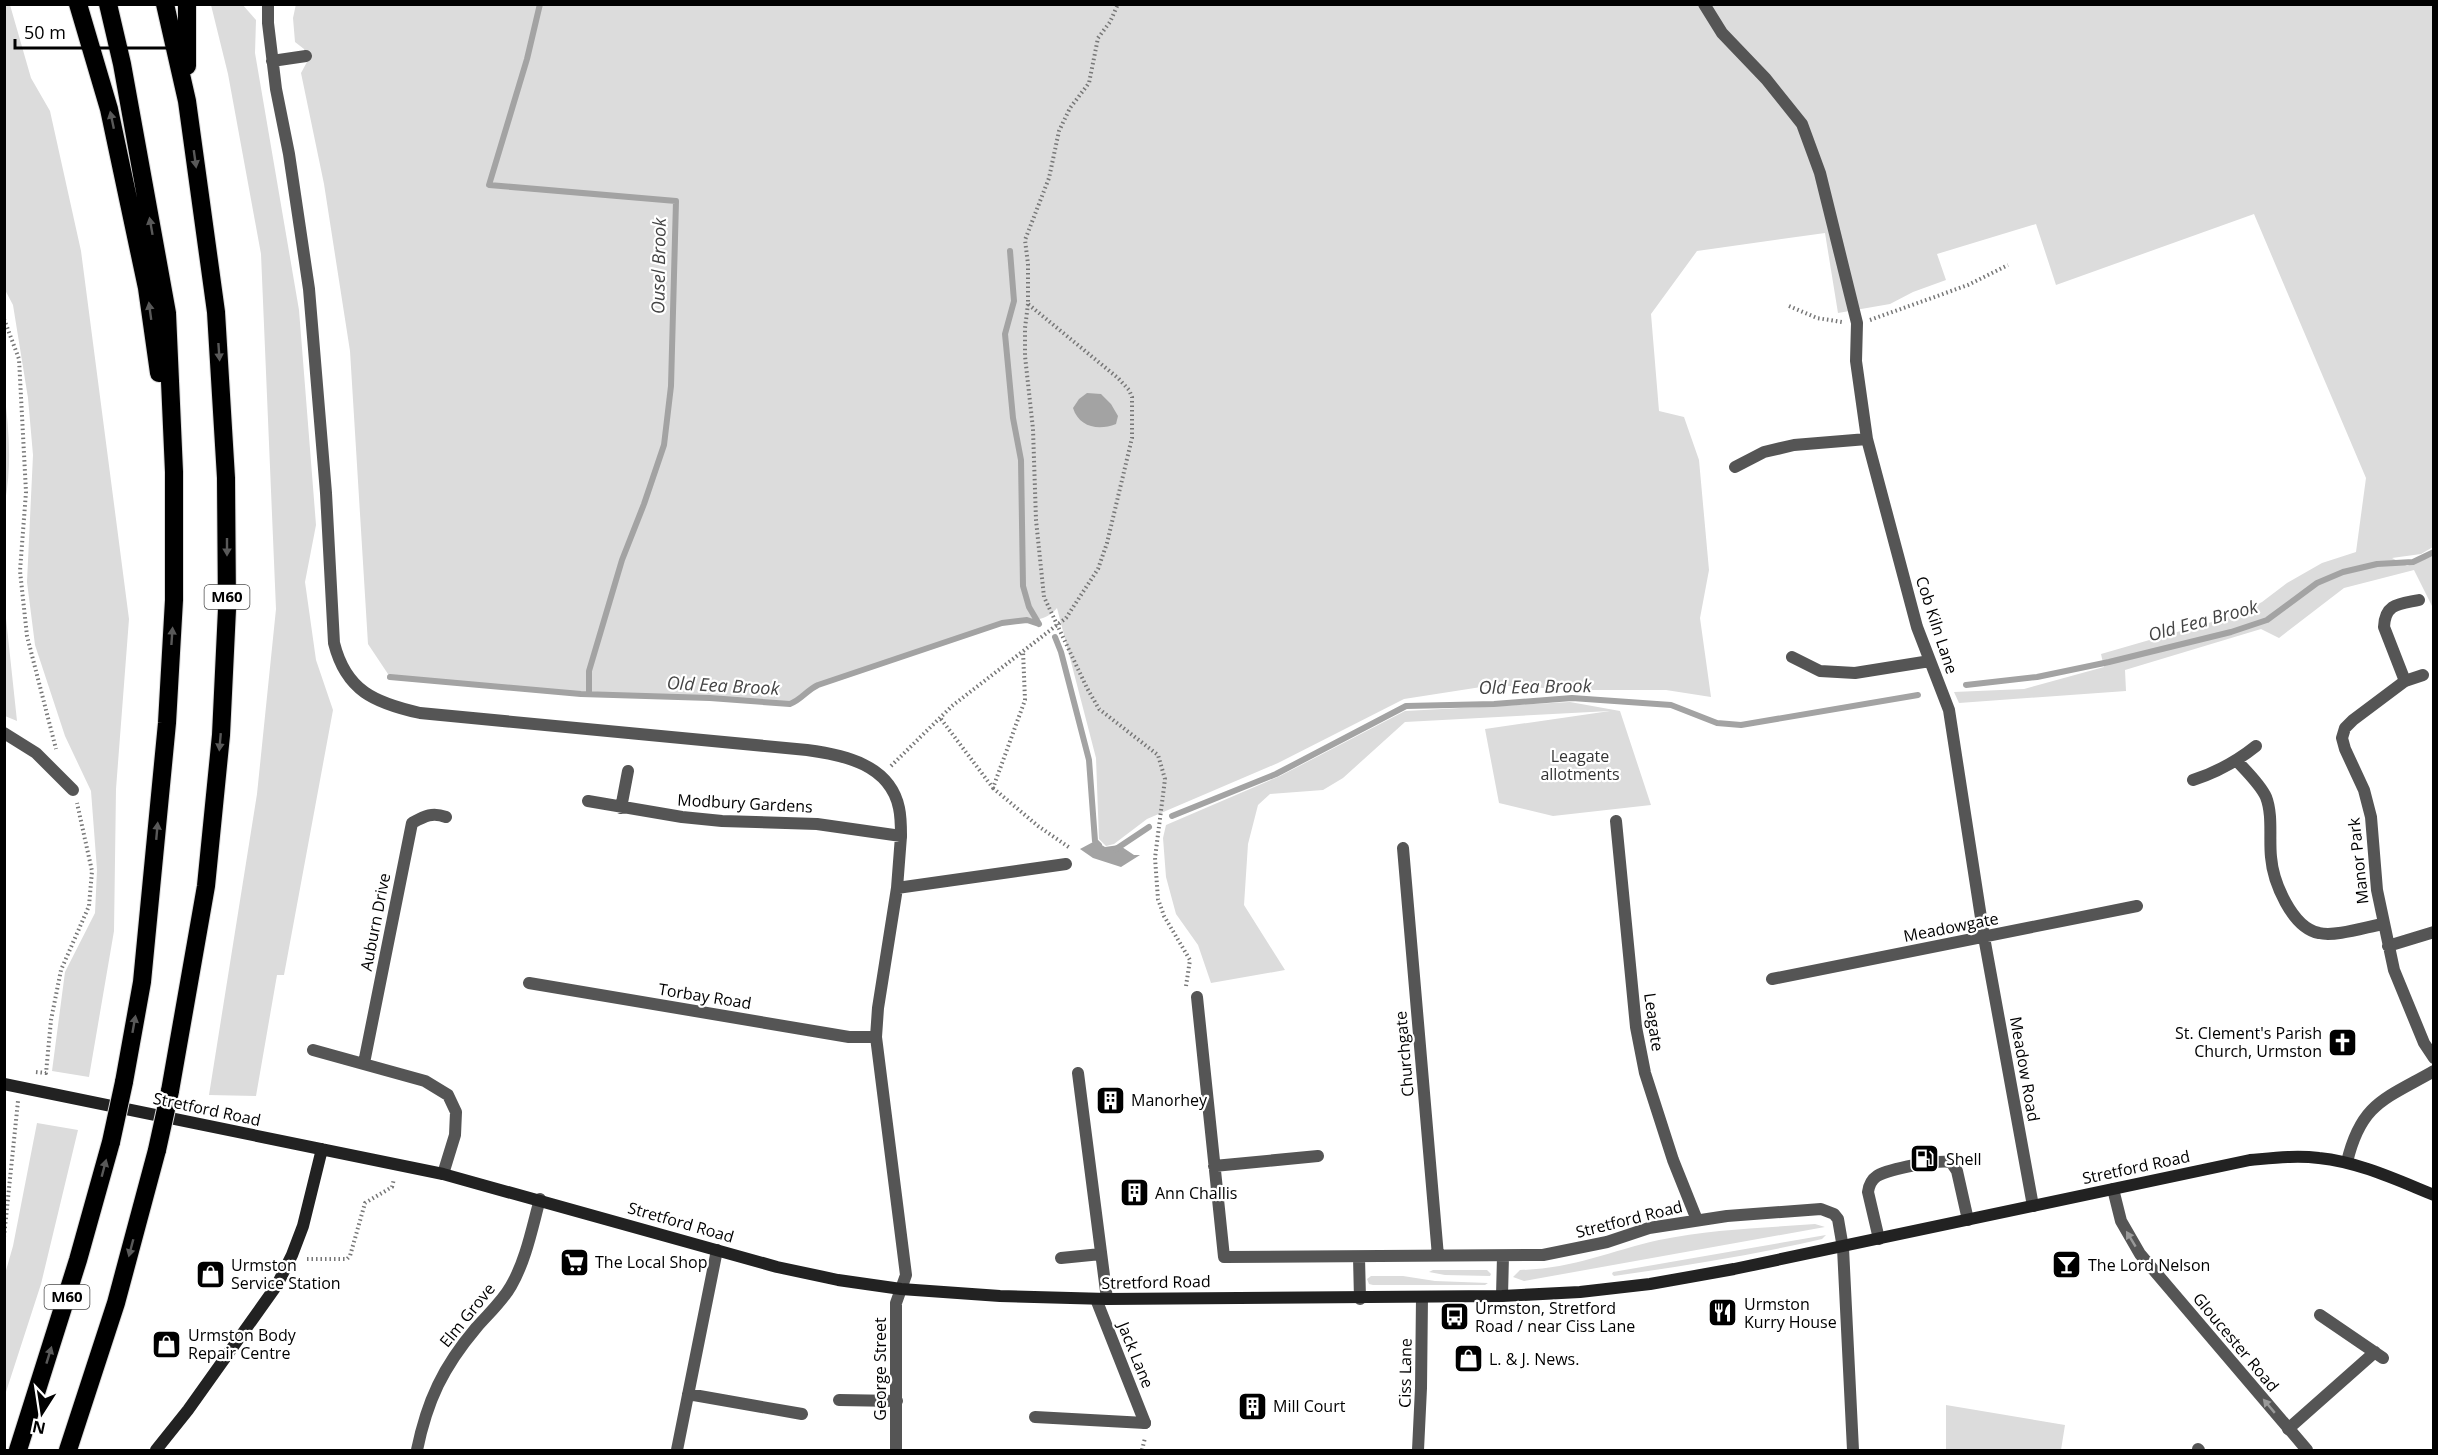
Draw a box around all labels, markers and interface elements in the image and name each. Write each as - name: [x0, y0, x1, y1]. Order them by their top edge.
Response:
- scale bar: [15, 12, 168, 50]
- text: 50 m: [24, 20, 66, 44]
- one-way arrow: [106, 110, 116, 129]
- one-way arrow: [190, 149, 200, 168]
- water label: Ousel Brook: [645, 216, 671, 314]
- one-way arrow: [146, 217, 155, 236]
- one-way arrow: [146, 301, 155, 320]
- one-way arrow: [214, 343, 223, 362]
- one-way arrow: [222, 538, 231, 557]
- street label: Cob Kiln Lane: [1911, 573, 1963, 677]
- road number: M60: [204, 585, 250, 609]
- water label: Old Eea Brook: [2145, 594, 2261, 646]
- one-way arrow: [167, 627, 177, 646]
- water label: Old Eea Brook: [666, 670, 781, 700]
- water label: Old Eea Brook: [1478, 673, 1593, 699]
- one-way arrow: [215, 732, 225, 751]
- park label: Leagate allotments: [1540, 745, 1620, 785]
- street label: Modbury Gardens: [677, 788, 813, 818]
- street label: Manor Park: [2342, 816, 2373, 905]
- one-way arrow: [152, 821, 162, 840]
- street label: Auburn Drive: [355, 871, 395, 973]
- street label: Meadowgate: [1902, 907, 2000, 947]
- street label: Torbay Road: [657, 978, 753, 1014]
- street label: Leagate: [1639, 992, 1669, 1053]
- street label: Churchgate: [1389, 1010, 1419, 1098]
- one-way arrow: [130, 1014, 139, 1033]
- street label: Meadow Road: [2005, 1015, 2045, 1123]
- place label: St. Clement's Parish Church, Urmston: [2175, 1022, 2322, 1062]
- church icon: St. Clement's Parish Church, Urmston: [2327, 1026, 2359, 1058]
- building icon: Manorhey: [1094, 1084, 1126, 1116]
- street label: Stretford Road: [151, 1087, 263, 1131]
- place label: Manorhey: [1131, 1089, 1208, 1111]
- fuel station icon: Shell: [1909, 1143, 1941, 1175]
- street label: Stretford Road: [2080, 1145, 2192, 1189]
- place label: Shell: [1946, 1148, 1982, 1170]
- one-way arrow: [99, 1158, 109, 1177]
- building icon: Ann Challis: [1118, 1177, 1150, 1209]
- place label: Ann Challis: [1155, 1182, 1237, 1204]
- street label: Stretford Road: [1573, 1195, 1685, 1243]
- street label: Stretford Road: [625, 1196, 737, 1248]
- one-way arrow: [2127, 1231, 2137, 1248]
- one-way arrow: [125, 1238, 135, 1257]
- supermarket icon: The Local Shop: [558, 1246, 590, 1278]
- bar icon: The Lord Nelson: [2051, 1249, 2083, 1281]
- place label: The Local Shop: [595, 1251, 708, 1273]
- place label: Urmston Service Station: [231, 1254, 341, 1294]
- place label: The Lord Nelson: [2088, 1254, 2210, 1276]
- shop icon: Urmston Service Station: [194, 1258, 226, 1290]
- street label: Stretford Road: [1101, 1270, 1211, 1294]
- street label: Elm Grove: [434, 1278, 500, 1352]
- road number: M60: [44, 1285, 90, 1309]
- street label: Gloucester Road: [2188, 1288, 2284, 1396]
- place label: Urmston Kurry House: [1744, 1293, 1837, 1333]
- place label: Urmston, Stretford Road / near Ciss Lane: [1475, 1297, 1635, 1337]
- restaurant icon: Urmston Kurry House: [1707, 1297, 1739, 1329]
- bus stop icon: Urmston, Stretford Road / near Ciss Lane: [1438, 1301, 1470, 1333]
- street label: George Street: [869, 1317, 891, 1421]
- street label: Jack Lane: [1112, 1317, 1159, 1391]
- place label: Urmston Body Repair Centre: [188, 1324, 297, 1364]
- shop icon: Urmston Body Repair Centre: [151, 1328, 183, 1360]
- street label: Ciss Lane: [1393, 1338, 1417, 1408]
- shop icon: L. & J. News.: [1452, 1343, 1484, 1375]
- one-way arrow: [44, 1346, 54, 1364]
- place label: L. & J. News.: [1489, 1348, 1579, 1370]
- north arrow: [12, 1383, 72, 1443]
- building icon: Mill Court: [1236, 1390, 1268, 1422]
- place label: Mill Court: [1273, 1395, 1346, 1417]
- one-way arrow: [2262, 1398, 2275, 1414]
- text: N: [30, 1416, 48, 1440]

